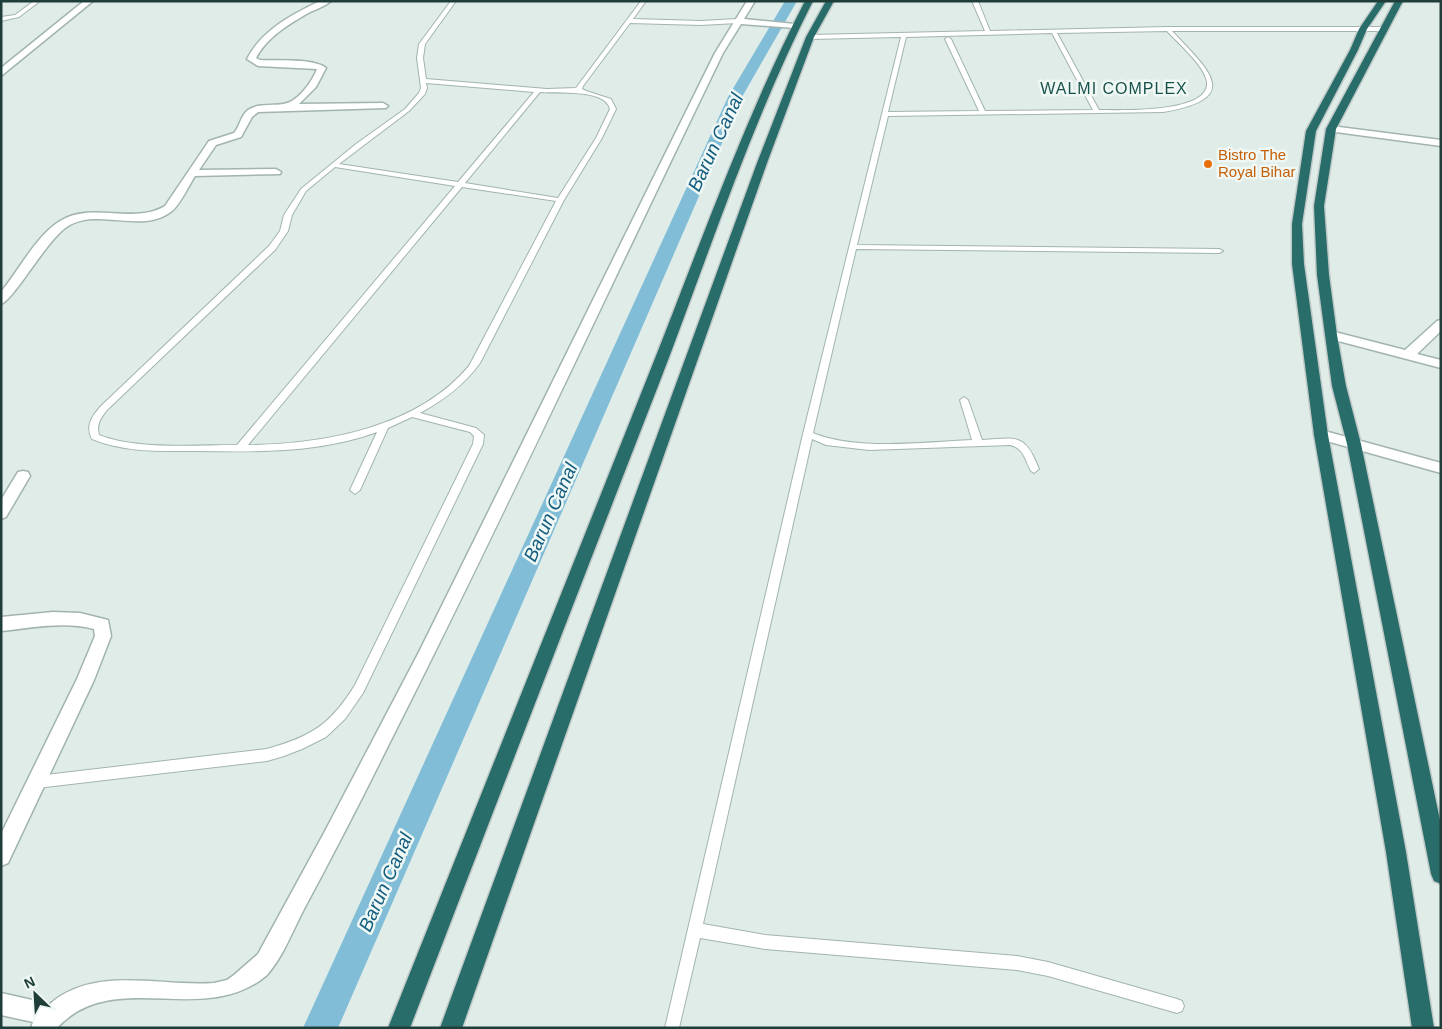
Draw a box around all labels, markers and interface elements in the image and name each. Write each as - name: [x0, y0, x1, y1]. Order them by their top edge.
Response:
- district label: WALMI COMPLEX: [1040, 80, 1188, 97]
- water label: Barun Canal: [684, 89, 748, 195]
- place label: Bistro The Royal Bihar: [1218, 146, 1296, 180]
- marker: Bistro The Royal Bihar: [1202, 158, 1214, 170]
- water label: Barun Canal: [519, 459, 582, 565]
- water label: Barun Canal: [354, 829, 417, 935]
- north arrow: [10, 969, 60, 1019]
- text: N: [22, 973, 37, 992]

